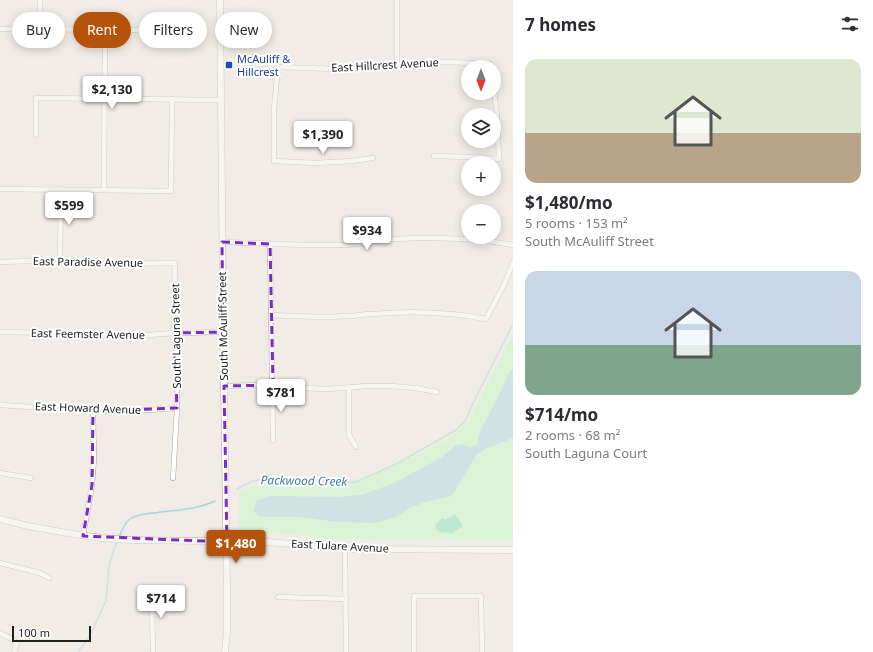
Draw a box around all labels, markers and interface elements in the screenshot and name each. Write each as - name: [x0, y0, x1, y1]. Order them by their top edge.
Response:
- chip: Buy: [12, 12, 65, 48]
- chip: Rent: [73, 12, 131, 48]
- chip: Filters: [139, 12, 207, 48]
- chip: New: [215, 12, 272, 48]
- text: 7 homes: [525, 13, 596, 36]
- icon: filters: [839, 13, 861, 35]
- place label: McAuliff & Hillcrest: [237, 51, 291, 79]
- street label: East Hillcrest Avenue: [331, 54, 439, 75]
- marker: McAuliff & Hillcrest: [224, 60, 234, 70]
- north arrow: [461, 60, 501, 100]
- map controls: [461, 60, 501, 244]
- pin: $2,130: [79, 76, 145, 110]
- text: $2,130: [92, 80, 132, 98]
- icon: home: [657, 85, 729, 157]
- button: layers: [461, 108, 501, 148]
- pin: $1,390: [290, 121, 356, 155]
- text: $1,390: [303, 125, 343, 143]
- button: +: [461, 156, 501, 196]
- text: $1,480/mo: [525, 191, 613, 214]
- pin: $599: [45, 192, 93, 226]
- text: $599: [54, 196, 84, 214]
- button: −: [461, 204, 501, 244]
- text: 5 rooms · 153 m²: [525, 214, 628, 232]
- pin: $934: [343, 217, 391, 251]
- text: $934: [352, 221, 382, 239]
- text: South McAuliff Street: [525, 232, 654, 250]
- street label: East Paradise Avenue: [33, 253, 143, 270]
- street label: South McAuliff Street: [214, 271, 231, 381]
- street label: South Laguna Street: [167, 283, 184, 389]
- icon: home: [657, 297, 729, 369]
- street label: East Feemster Avenue: [31, 325, 145, 342]
- pin: $781: [257, 379, 305, 413]
- text: $781: [266, 383, 296, 401]
- street label: East Howard Avenue: [35, 398, 141, 417]
- text: $714/mo: [525, 403, 598, 426]
- text: 2 rooms · 68 m²: [525, 426, 620, 444]
- text: South Laguna Court: [525, 444, 647, 462]
- water label: Packwood Creek: [260, 471, 349, 490]
- pin: $1,480: [203, 530, 269, 564]
- text: $1,480: [216, 534, 256, 552]
- street label: East Tulare Avenue: [291, 535, 389, 556]
- pin: $714: [137, 585, 185, 619]
- text: $714: [146, 589, 176, 607]
- scale bar: [12, 624, 91, 643]
- text: 100 m: [18, 625, 50, 640]

